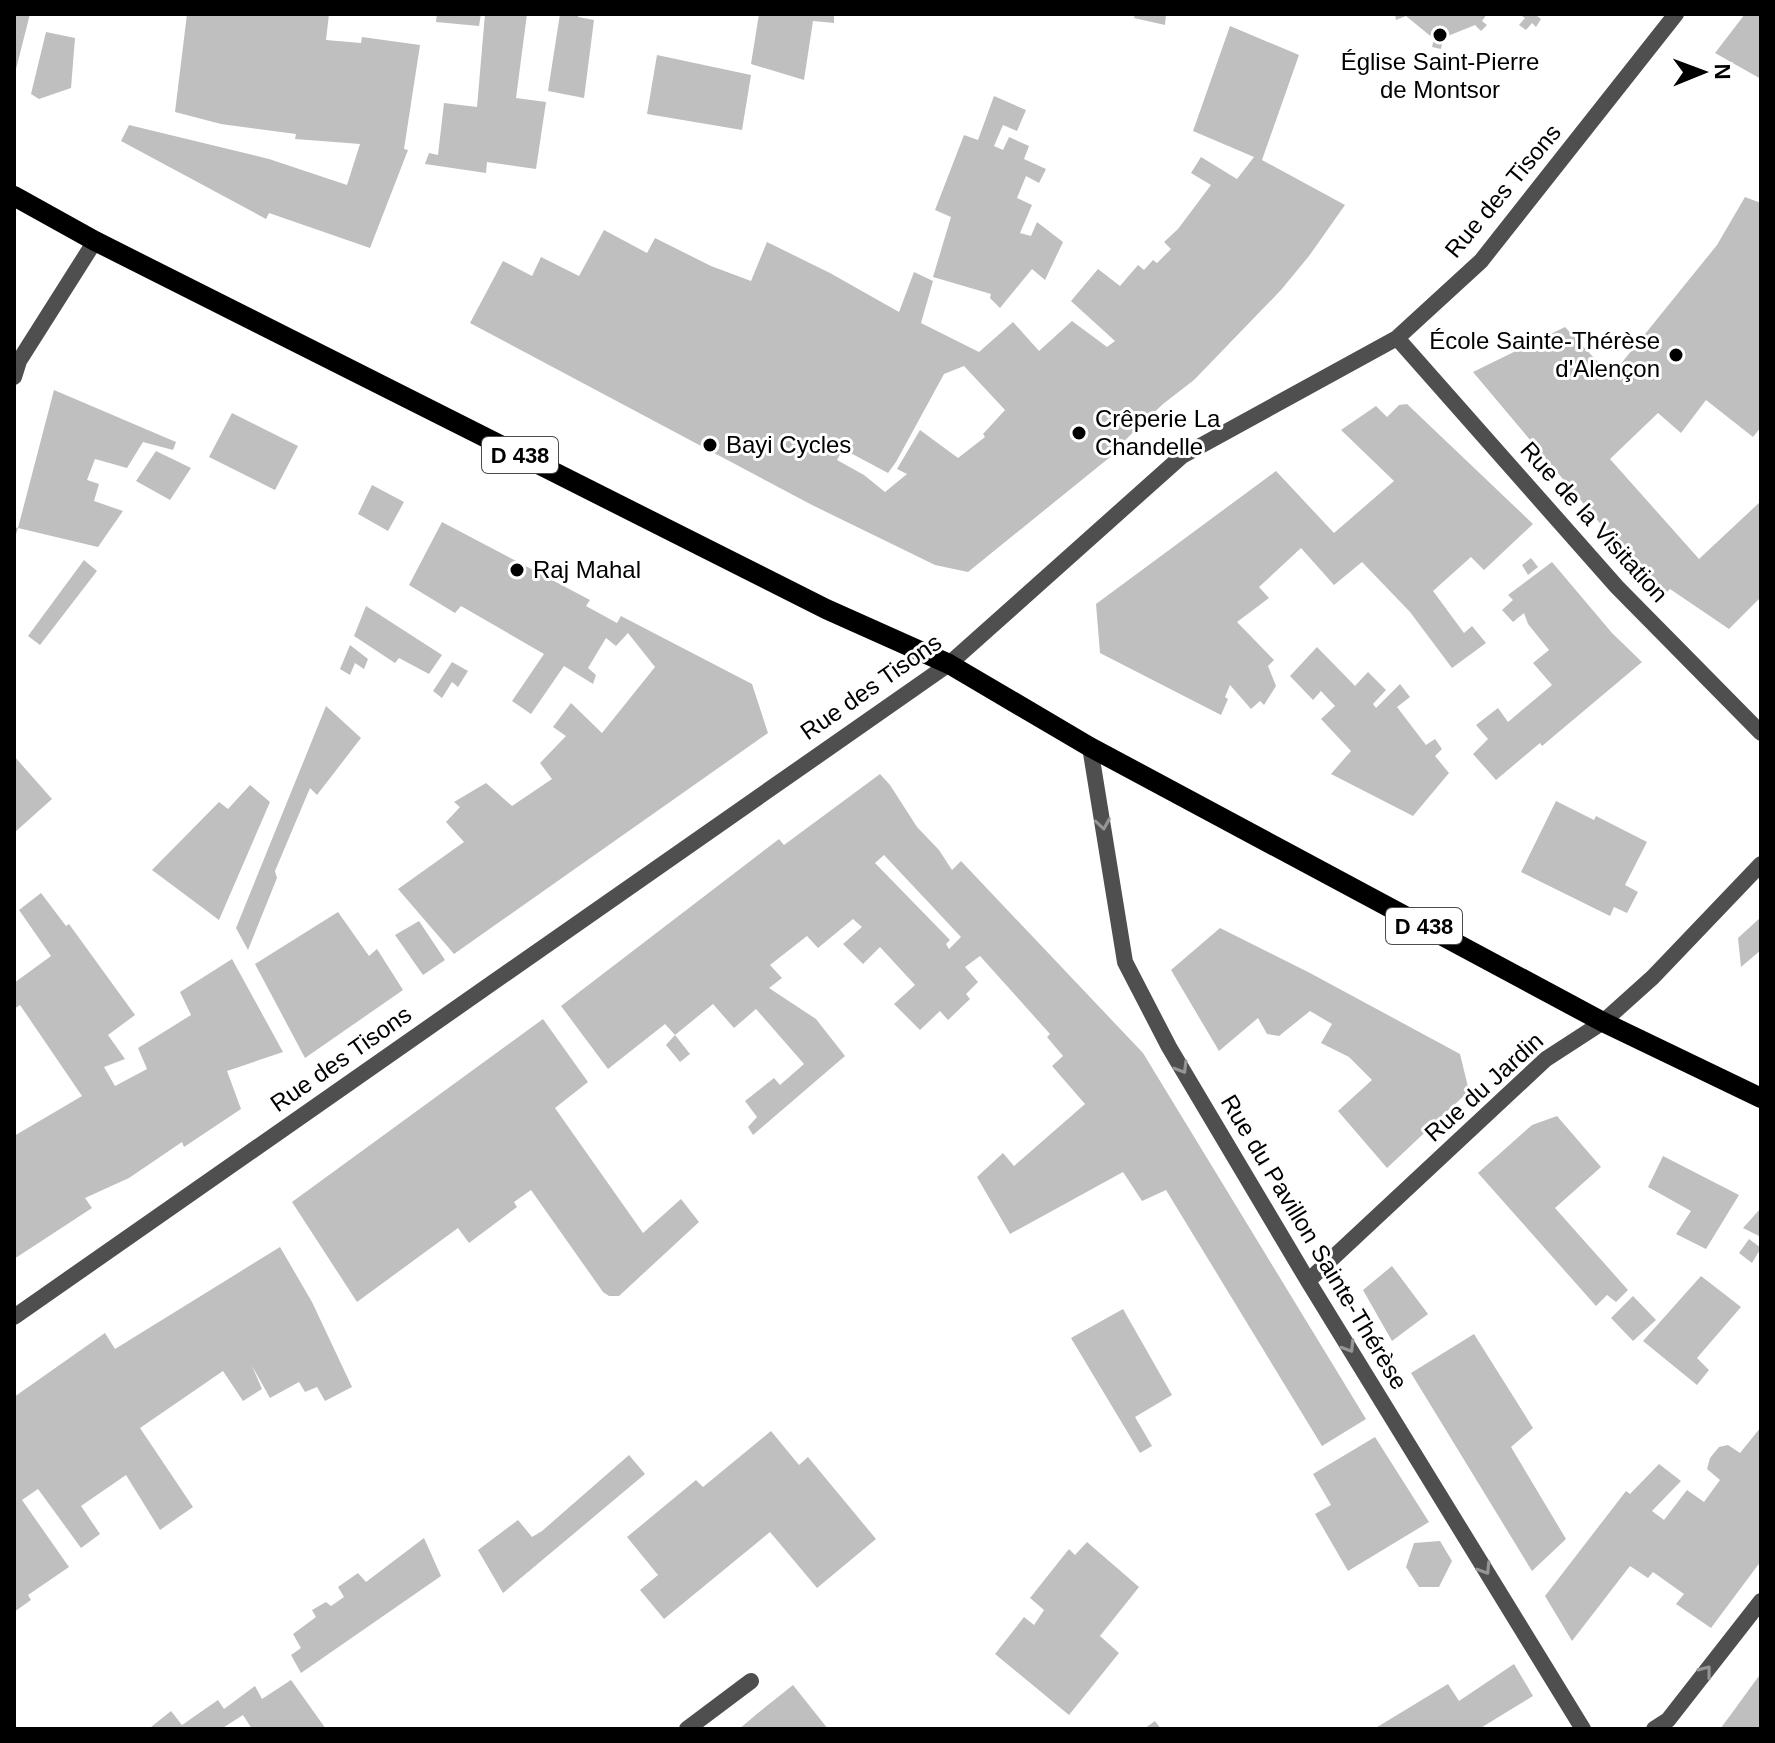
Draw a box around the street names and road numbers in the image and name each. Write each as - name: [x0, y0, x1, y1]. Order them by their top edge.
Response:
- street label: Rue des Tisons: [1439, 119, 1566, 263]
- street label: Rue de la Visitation: [1515, 436, 1673, 607]
- road number: D 438: [482, 437, 558, 473]
- street label: Rue des Tisons: [795, 628, 946, 745]
- road number: D 438: [1386, 908, 1462, 944]
- street label: Rue des Tisons: [265, 1000, 416, 1117]
- street label: Rue du Jardin: [1419, 1027, 1548, 1147]
- street label: Rue du Pavillon Sainte-Thérèse: [1216, 1090, 1413, 1394]

